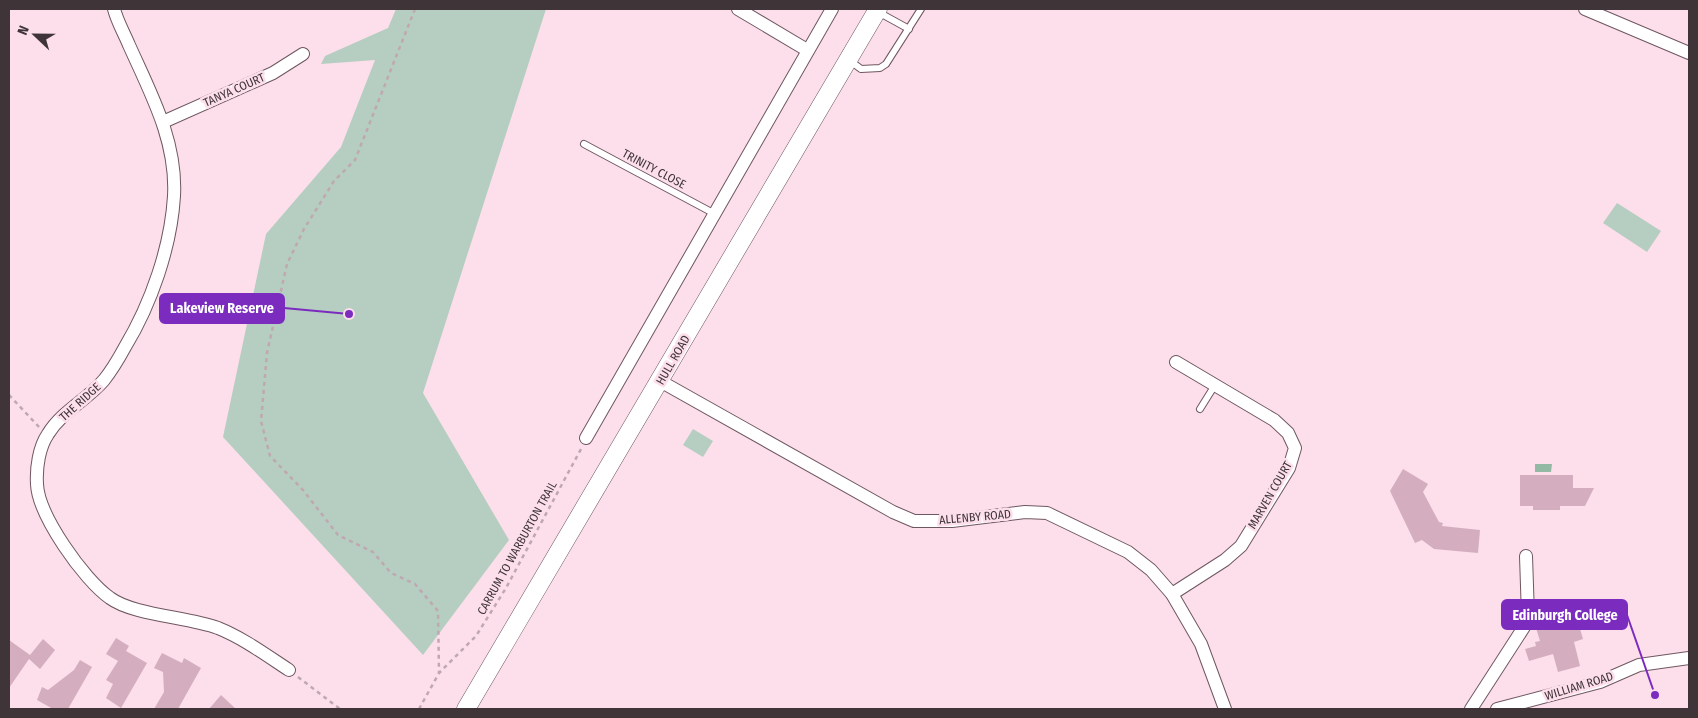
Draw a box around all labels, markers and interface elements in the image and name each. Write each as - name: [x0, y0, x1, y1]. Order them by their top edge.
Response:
- north arrow: [10, 10, 60, 60]
- text: N: [14, 23, 33, 37]
- street label: TANYA COURT: [201, 70, 267, 110]
- street label: TRINITY CLOSE: [620, 146, 689, 192]
- callout: Lakeview Reserve: [160, 294, 284, 323]
- text: Lakeview Reserve: [170, 300, 274, 317]
- street label: HULL ROAD: [653, 333, 693, 387]
- street label: THE RIDGE: [57, 380, 104, 424]
- street label: MARVEN COURT: [1245, 458, 1295, 531]
- street label: CARRUM TO WARBURTON TRAIL: [474, 478, 560, 617]
- street label: ALLENBY ROAD: [938, 507, 1012, 527]
- callout: Edinburgh College: [1502, 600, 1627, 629]
- text: Edinburgh College: [1513, 607, 1617, 624]
- street label: WILLIAM ROAD: [1543, 669, 1615, 703]

